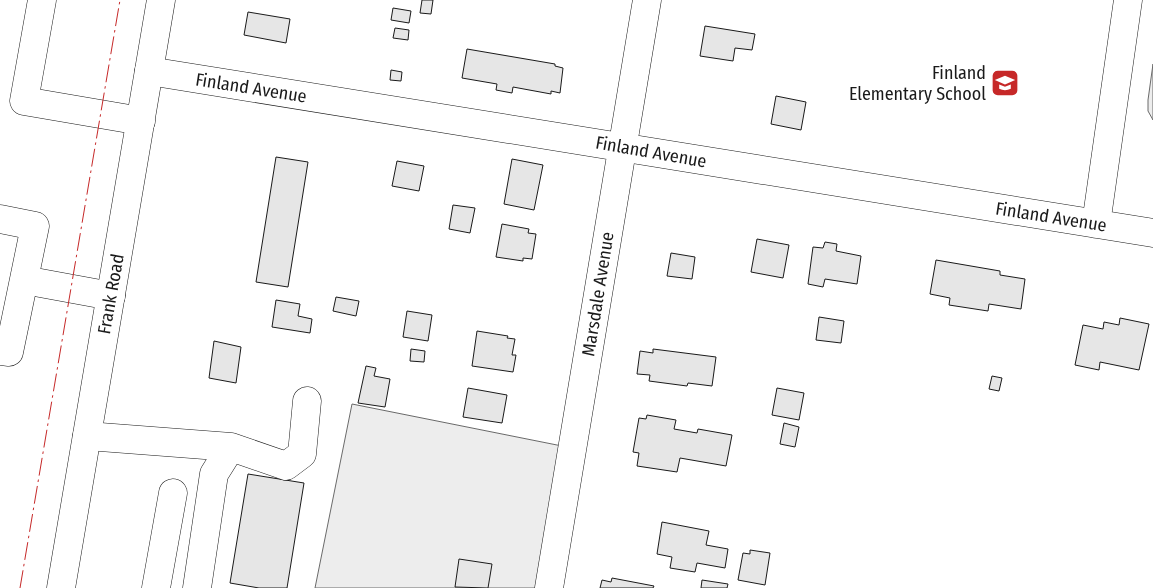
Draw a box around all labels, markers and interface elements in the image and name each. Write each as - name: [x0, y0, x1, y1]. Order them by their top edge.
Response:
- place label: Finland Elementary School: [849, 62, 986, 105]
- street label: Finland Avenue: [194, 68, 308, 108]
- school or university icon: Finland Elementary School: [990, 68, 1020, 98]
- street label: Finland Avenue: [594, 131, 708, 173]
- street label: Finland Avenue: [994, 197, 1108, 237]
- street label: Marsdale Avenue: [577, 230, 619, 358]
- street label: Frank Road: [93, 252, 129, 336]

